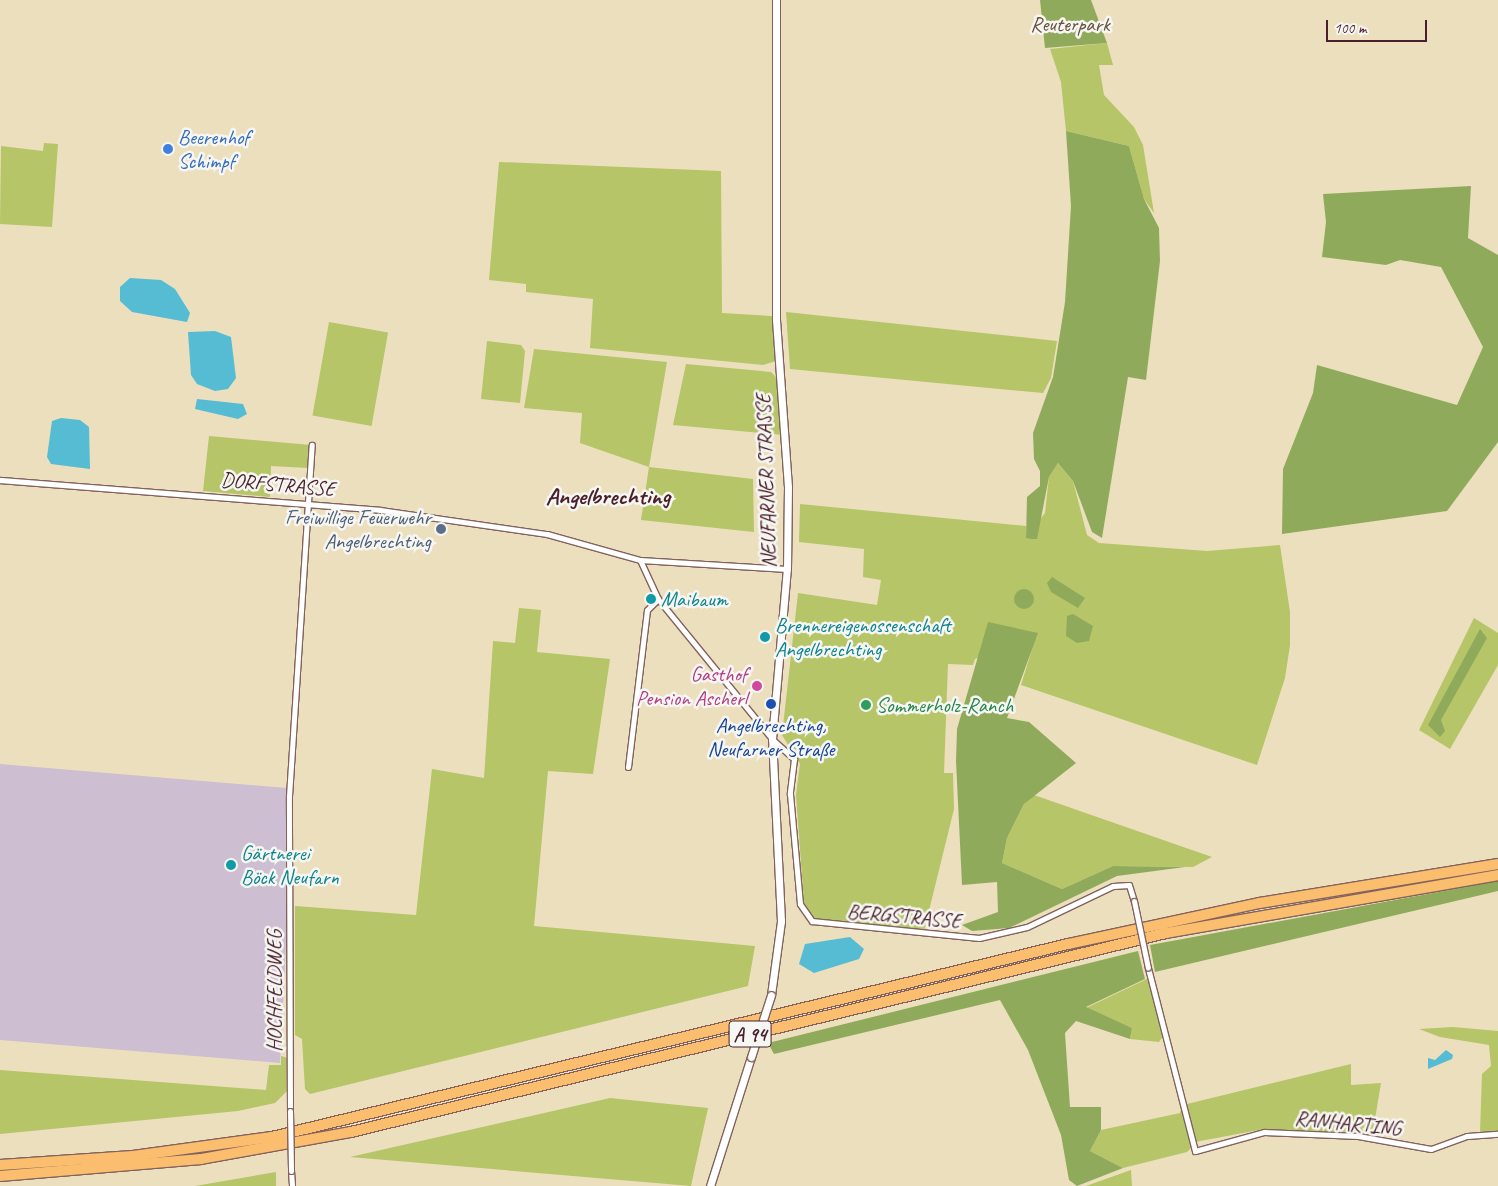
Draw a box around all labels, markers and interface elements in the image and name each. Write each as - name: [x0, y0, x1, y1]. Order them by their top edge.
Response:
- scale bar: [1328, 10, 1429, 42]
- park label: Reuterpark: [1030, 11, 1110, 37]
- text: 100 m: [1334, 19, 1366, 38]
- place label: Beerenhof Schimpf: [178, 124, 249, 174]
- marker: Beerenhof Schimpf: [162, 143, 174, 155]
- street label: NEUFARNER STRASSE: [750, 394, 782, 568]
- street label: DORFSTRASSE: [220, 466, 336, 502]
- district label: Angelbrechting: [546, 483, 670, 511]
- place label: Freiwillige Feuerwehr Angelbrechting: [285, 504, 431, 554]
- marker: Freiwillige Feuerwehr Angelbrechting: [435, 523, 447, 535]
- place label: Maibaum: [661, 586, 728, 612]
- marker: Maibaum: [645, 593, 657, 605]
- place label: Brennereigenossenschaft Angelbrechting: [775, 612, 951, 662]
- marker: Brennereigenossenschaft Angelbrechting: [759, 631, 771, 643]
- place label: Gasthof Pension Ascherl: [636, 661, 747, 711]
- marker: Gasthof Pension Ascherl: [751, 680, 763, 692]
- place label: Sommerholz-Ranch: [876, 692, 1013, 718]
- marker: Angelbrechting, Neufarner Straße: [765, 698, 777, 710]
- marker: Sommerholz-Ranch: [860, 699, 872, 711]
- place label: Angelbrechting, Neufarner Straße: [707, 712, 835, 762]
- place label: Gärtnerei Böck Neufarn: [241, 840, 339, 890]
- marker: Gärtnerei Böck Neufarn: [225, 859, 237, 871]
- street label: BERGSTRASSE: [846, 898, 962, 934]
- street label: HOCHFELDWEG: [261, 930, 287, 1052]
- road number: A 94: [728, 1016, 772, 1052]
- street label: RANHARTING: [1294, 1105, 1402, 1141]

